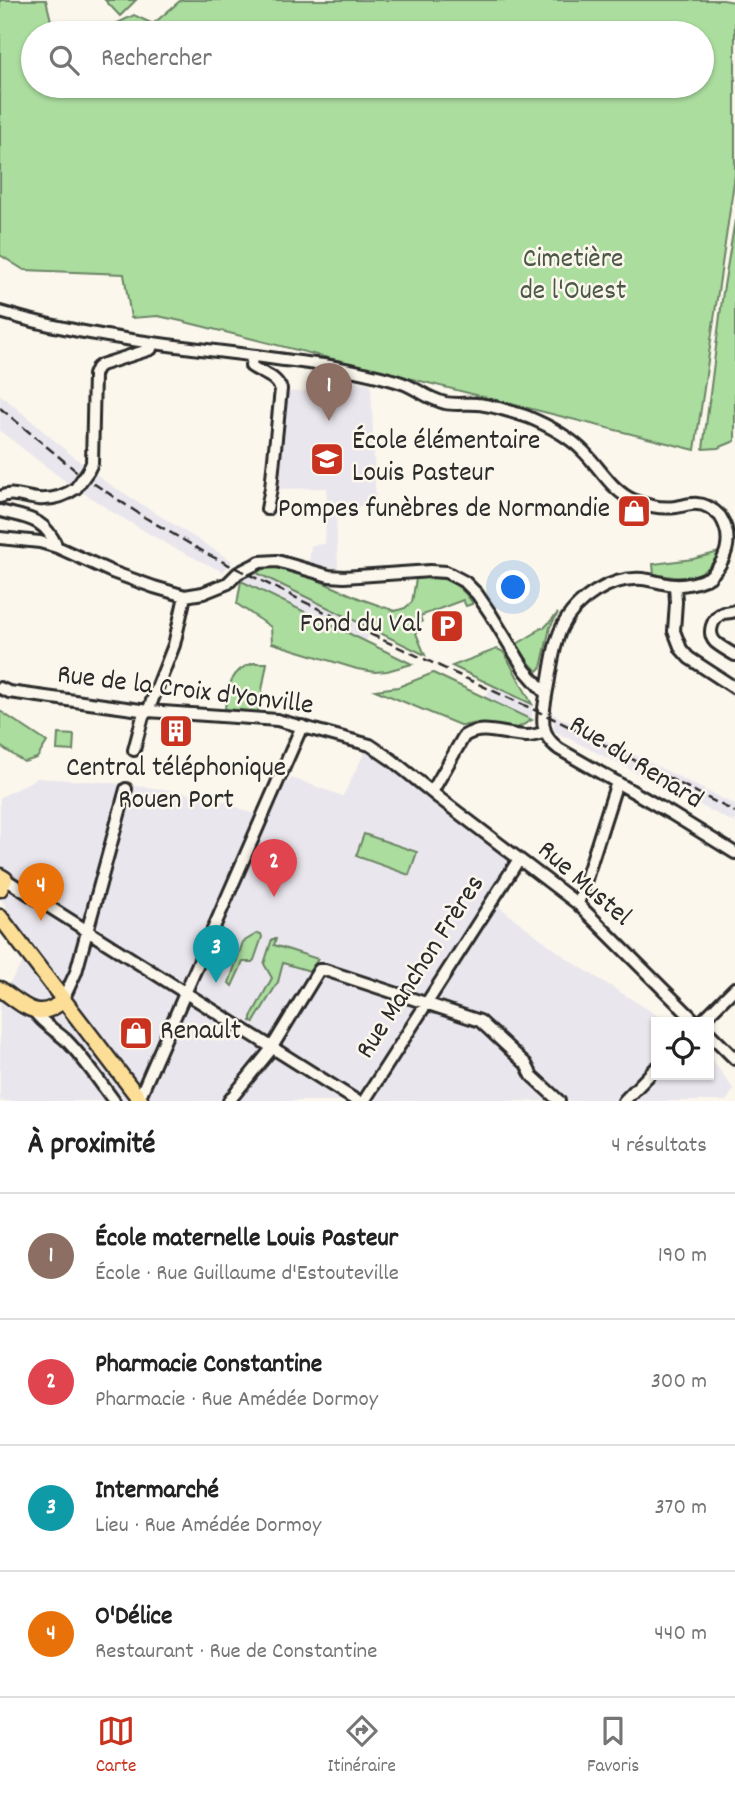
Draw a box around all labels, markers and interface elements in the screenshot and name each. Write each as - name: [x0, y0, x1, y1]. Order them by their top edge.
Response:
- search box: [21, 21, 714, 98]
- icon: search: [45, 41, 83, 79]
- text: Rechercher: [101, 41, 212, 78]
- park label: Cimetière de l'Ouest: [520, 241, 626, 313]
- pin: 1: [306, 363, 352, 421]
- place label: École élémentaire Louis Pasteur: [352, 423, 540, 495]
- school or university icon: École élémentaire Louis Pasteur: [308, 440, 346, 478]
- place label: Pompes funèbres de Normandie: [278, 491, 610, 531]
- shop icon: Pompes funèbres de Normandie: [615, 492, 653, 530]
- your location: [496, 570, 530, 604]
- place label: Fond du Val: [300, 606, 422, 646]
- parking icon: Fond du Val: [428, 607, 466, 645]
- street label: Rue de la Croix d'Yonville: [55, 656, 315, 728]
- street label: Rue du Renard: [560, 707, 710, 821]
- building icon: Central téléphonique Rouen Port: [157, 712, 195, 750]
- place label: Central téléphonique Rouen Port: [66, 750, 286, 822]
- street label: Rue Mustel: [527, 833, 639, 938]
- pin: 2: [251, 839, 297, 897]
- pin: 4: [18, 863, 64, 921]
- street label: Rue Manchon Frères: [347, 868, 497, 1068]
- pin: 3: [193, 925, 239, 983]
- place label: Renault: [160, 1013, 241, 1053]
- shop icon: Renault: [117, 1014, 155, 1052]
- map controls: [651, 1017, 714, 1080]
- button: locate: [651, 1017, 714, 1080]
- text: À proximité: [28, 1125, 155, 1168]
- text: 4 résultats: [611, 1130, 707, 1163]
- text: École maternelle Louis Pasteur: [95, 1221, 398, 1258]
- text: 1: [48, 1240, 54, 1273]
- text: 190 m: [658, 1240, 707, 1273]
- text: École · Rue Guillaume d'Estouteville: [95, 1258, 399, 1291]
- text: Pharmacie Constantine: [95, 1347, 322, 1384]
- text: 2: [46, 1366, 56, 1399]
- text: 300 m: [651, 1366, 707, 1399]
- text: Pharmacie · Rue Amédée Dormoy: [95, 1384, 378, 1417]
- text: Intermarché: [95, 1473, 219, 1510]
- text: 3: [46, 1492, 56, 1525]
- text: 370 m: [654, 1492, 707, 1525]
- text: Lieu · Rue Amédée Dormoy: [95, 1510, 321, 1543]
- text: O'Délice: [95, 1599, 173, 1636]
- text: 4: [46, 1618, 56, 1651]
- text: 440 m: [654, 1618, 707, 1651]
- text: Restaurant · Rue de Constantine: [95, 1636, 377, 1669]
- tab: Carte: [96, 1712, 136, 1781]
- tab: Itinéraire: [328, 1712, 396, 1781]
- tab: Favoris: [587, 1712, 639, 1781]

